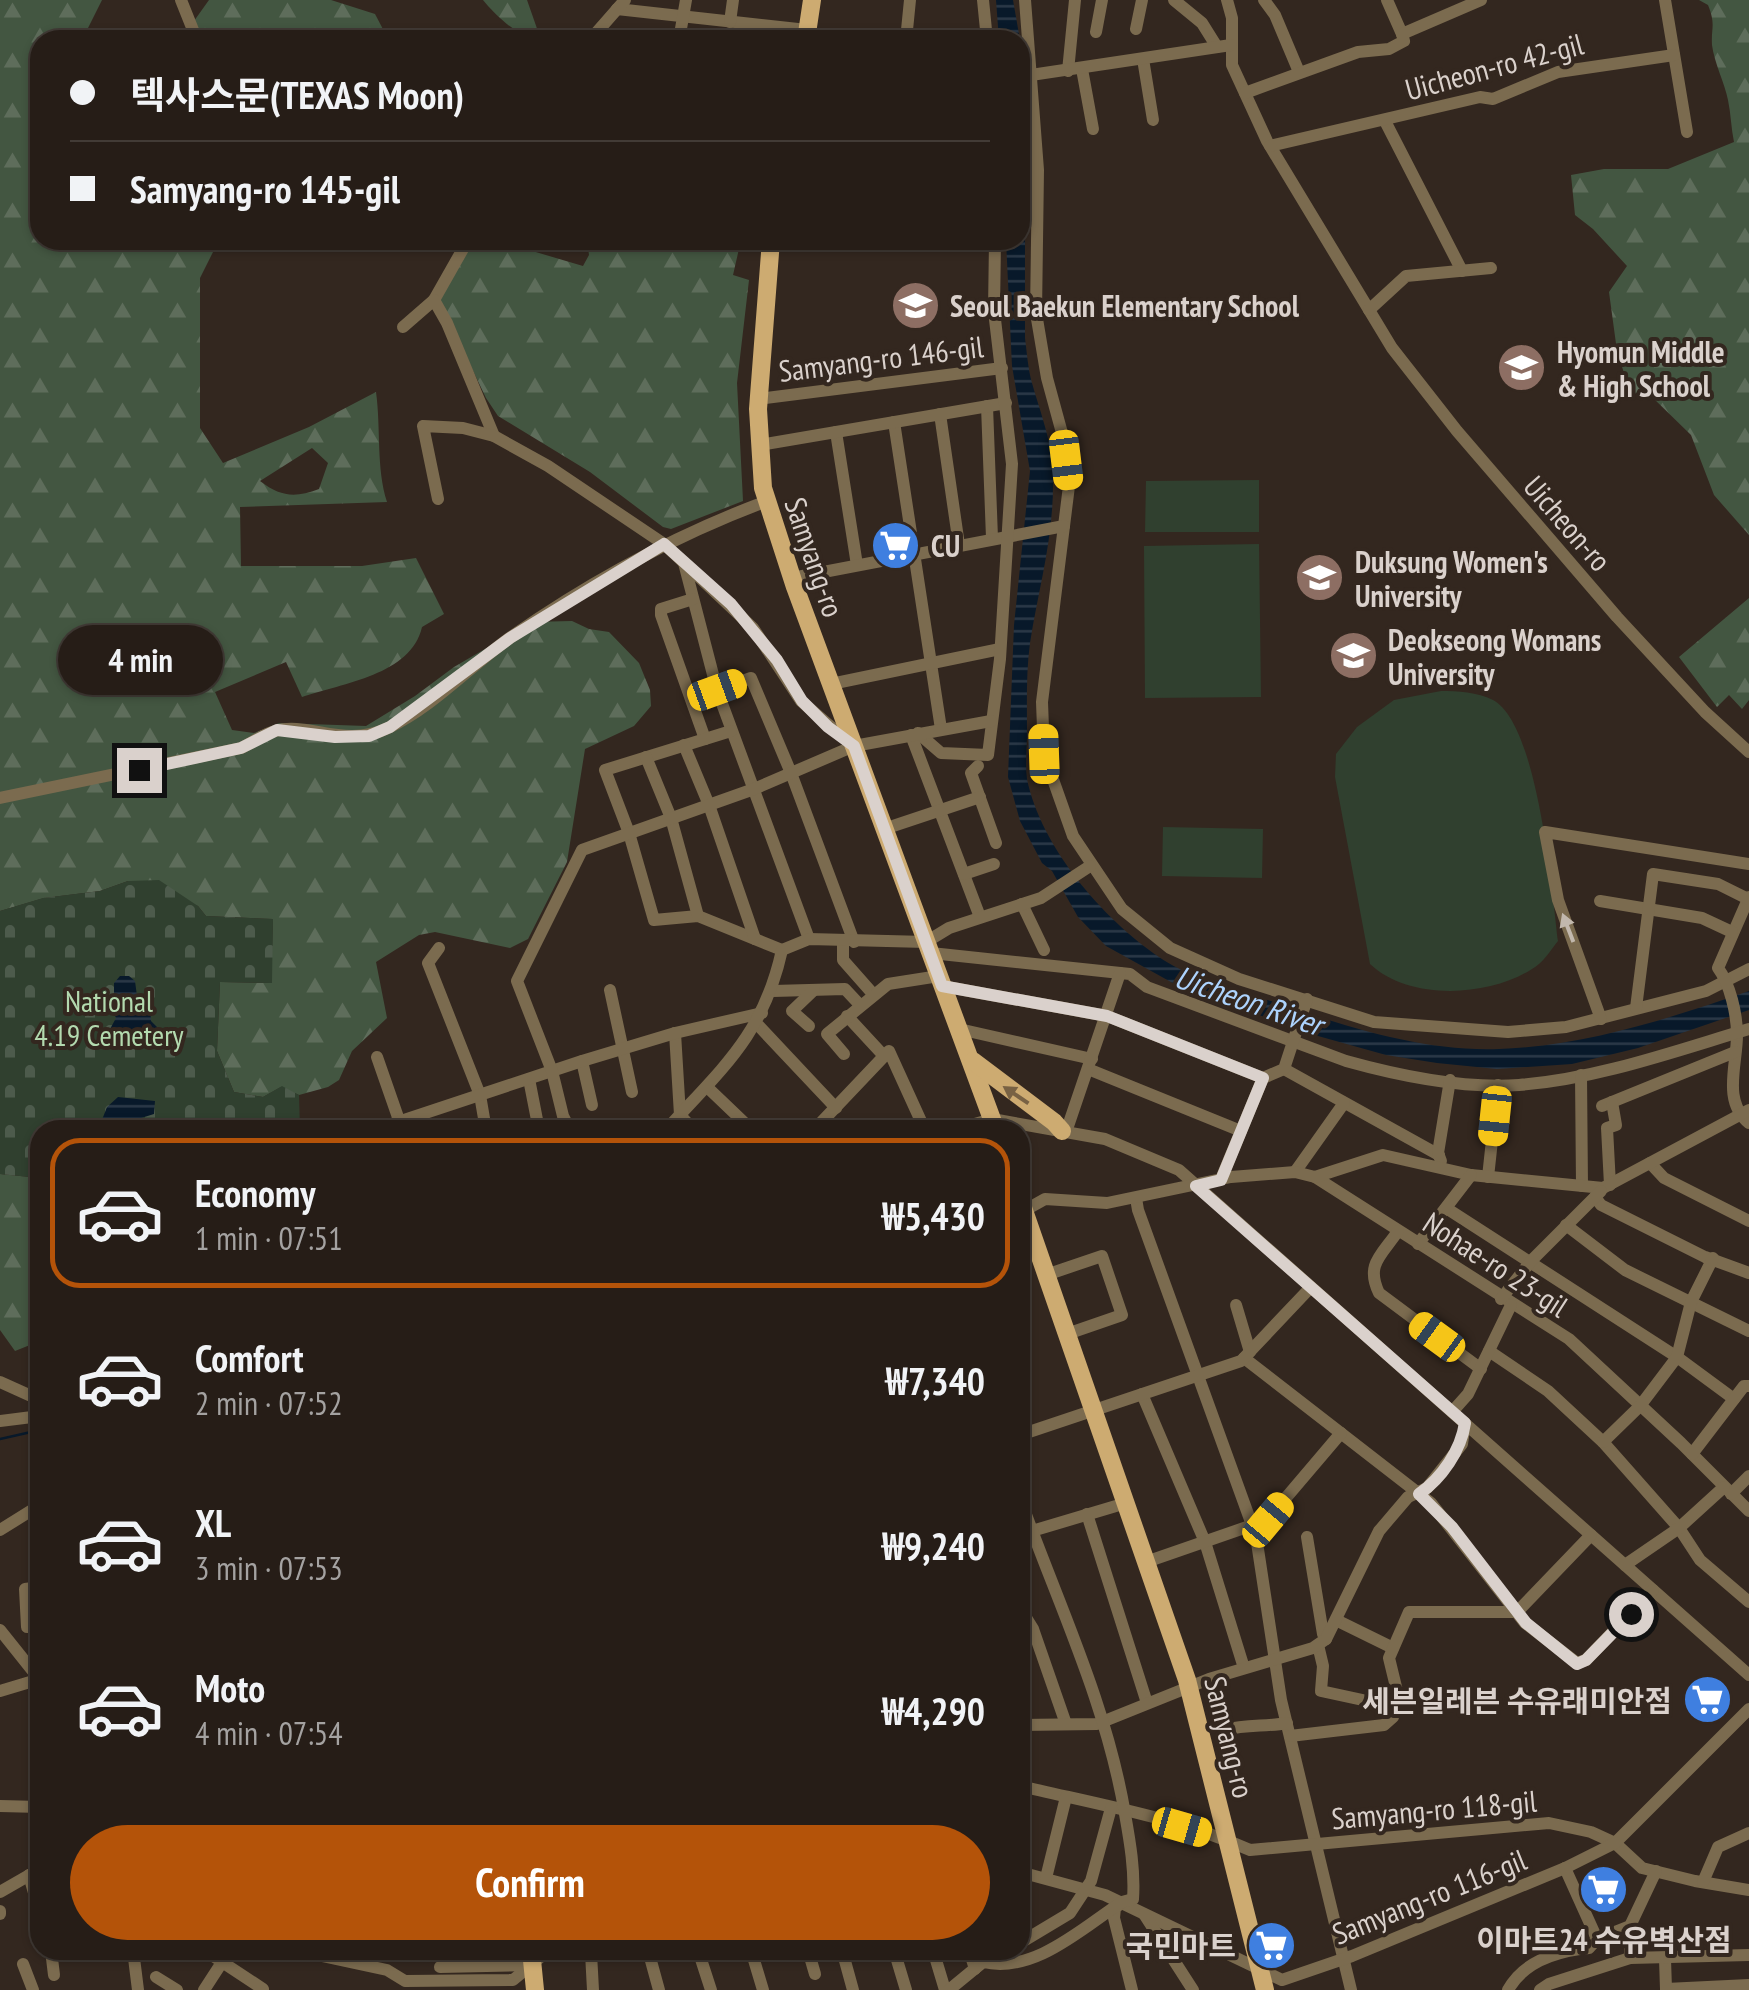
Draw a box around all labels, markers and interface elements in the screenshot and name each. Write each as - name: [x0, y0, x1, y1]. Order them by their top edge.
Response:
- street label: Uicheon-ro 42-gil: [1401, 24, 1587, 108]
- text: 텍사스문(TEXAS Moon): [130, 70, 464, 119]
- text: Samyang-ro 145-gil: [130, 164, 400, 213]
- school or university icon: Seoul Baekun Elementary School: [889, 279, 941, 331]
- place label: Seoul Baekun Elementary School: [950, 286, 1300, 325]
- street label: Samyang-ro 146-gil: [777, 326, 985, 390]
- place label: Hyomun Middle & High School: [1557, 332, 1725, 405]
- school or university icon: Hyomun Middle & High School: [1496, 342, 1548, 394]
- car: [1047, 428, 1085, 492]
- street label: Uicheon-ro: [1516, 467, 1620, 579]
- street label: Samyang-ro: [776, 492, 854, 622]
- supermarket icon: CU: [870, 519, 922, 571]
- place label: CU: [931, 526, 960, 565]
- place label: Duksung Women's University: [1355, 542, 1548, 615]
- school or university icon: Duksung Women's University: [1294, 552, 1346, 604]
- place label: Deokseong Womans University: [1388, 620, 1601, 693]
- callout: 4 min: [56, 625, 222, 695]
- school or university icon: Deokseong Womans University: [1327, 630, 1379, 682]
- text: 4 min: [108, 639, 173, 681]
- car: [684, 666, 750, 714]
- car: [1028, 723, 1060, 785]
- route end: [117, 748, 162, 793]
- one-way arrow: [1560, 912, 1575, 942]
- water label: Uicheon River: [1170, 955, 1332, 1046]
- park label: National 4.19 Cemetery: [34, 981, 184, 1054]
- car: [1477, 1085, 1513, 1147]
- one-way arrow: [1003, 1086, 1030, 1105]
- icon: car: [75, 1168, 165, 1258]
- text: Economy: [195, 1168, 315, 1217]
- text: ₩5,430: [882, 1191, 985, 1240]
- street label: Nohae-ro 23-gil: [1416, 1203, 1576, 1325]
- text: 1 min · 07:51: [195, 1217, 343, 1259]
- car: [1404, 1307, 1470, 1367]
- icon: car: [75, 1333, 165, 1423]
- text: Comfort: [195, 1333, 304, 1382]
- text: ₩7,340: [886, 1356, 985, 1405]
- text: 2 min · 07:52: [195, 1382, 343, 1424]
- car: [1237, 1487, 1299, 1553]
- icon: car: [75, 1498, 165, 1588]
- text: XL: [195, 1498, 231, 1547]
- text: ₩9,240: [882, 1521, 985, 1570]
- text: 3 min · 07:53: [195, 1547, 343, 1589]
- route start: [1609, 1592, 1654, 1637]
- icon: car: [75, 1663, 165, 1753]
- text: Moto: [195, 1663, 265, 1712]
- street label: Samyang-ro: [1196, 1672, 1264, 1802]
- supermarket icon: 세븐일레븐 수유래미안점: [1681, 1674, 1733, 1726]
- place label: 세븐일레븐 수유래미안점: [1362, 1681, 1672, 1720]
- text: ₩4,290: [882, 1686, 985, 1735]
- text: 4 min · 07:54: [195, 1712, 343, 1754]
- street label: Samyang-ro 118-gil: [1330, 1781, 1538, 1837]
- car: [1149, 1804, 1215, 1850]
- button: Confirm: [70, 1825, 990, 1940]
- street label: Samyang-ro 116-gil: [1326, 1839, 1532, 1953]
- supermarket icon: 이마트24 수유벽산점: [1578, 1864, 1630, 1916]
- supermarket icon: 국민마트: [1245, 1919, 1297, 1971]
- place label: 이마트24 수유벽산점: [1476, 1920, 1732, 1959]
- place label: 국민마트: [1126, 1926, 1236, 1965]

